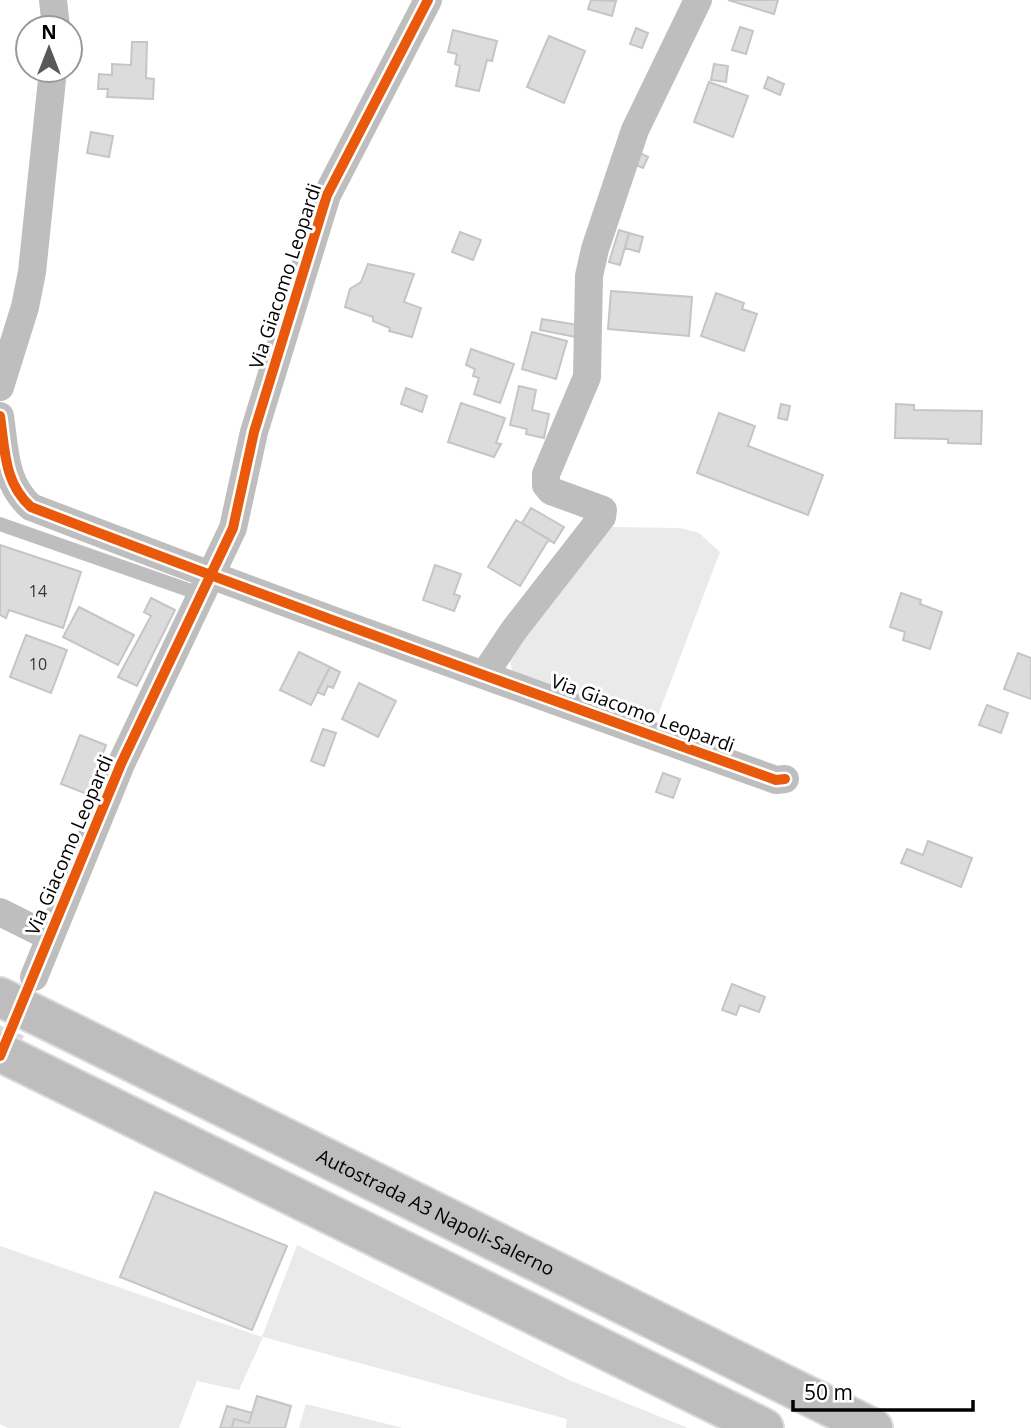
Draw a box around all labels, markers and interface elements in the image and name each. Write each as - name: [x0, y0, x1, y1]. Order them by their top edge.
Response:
- north arrow: [14, 14, 84, 84]
- text: N: [41, 19, 57, 45]
- street label: Via Giacomo Leopardi: [243, 180, 327, 372]
- house number: 14: [29, 580, 47, 602]
- house number: 10: [29, 653, 47, 675]
- street label: Via Giacomo Leopardi: [548, 668, 738, 758]
- street label: Via Giacomo Leopardi: [19, 751, 119, 939]
- street label: Autostrada A3 Napoli-Salerno: [313, 1143, 559, 1282]
- scale bar: [793, 1368, 973, 1412]
- text: 50 m: [804, 1378, 853, 1406]

